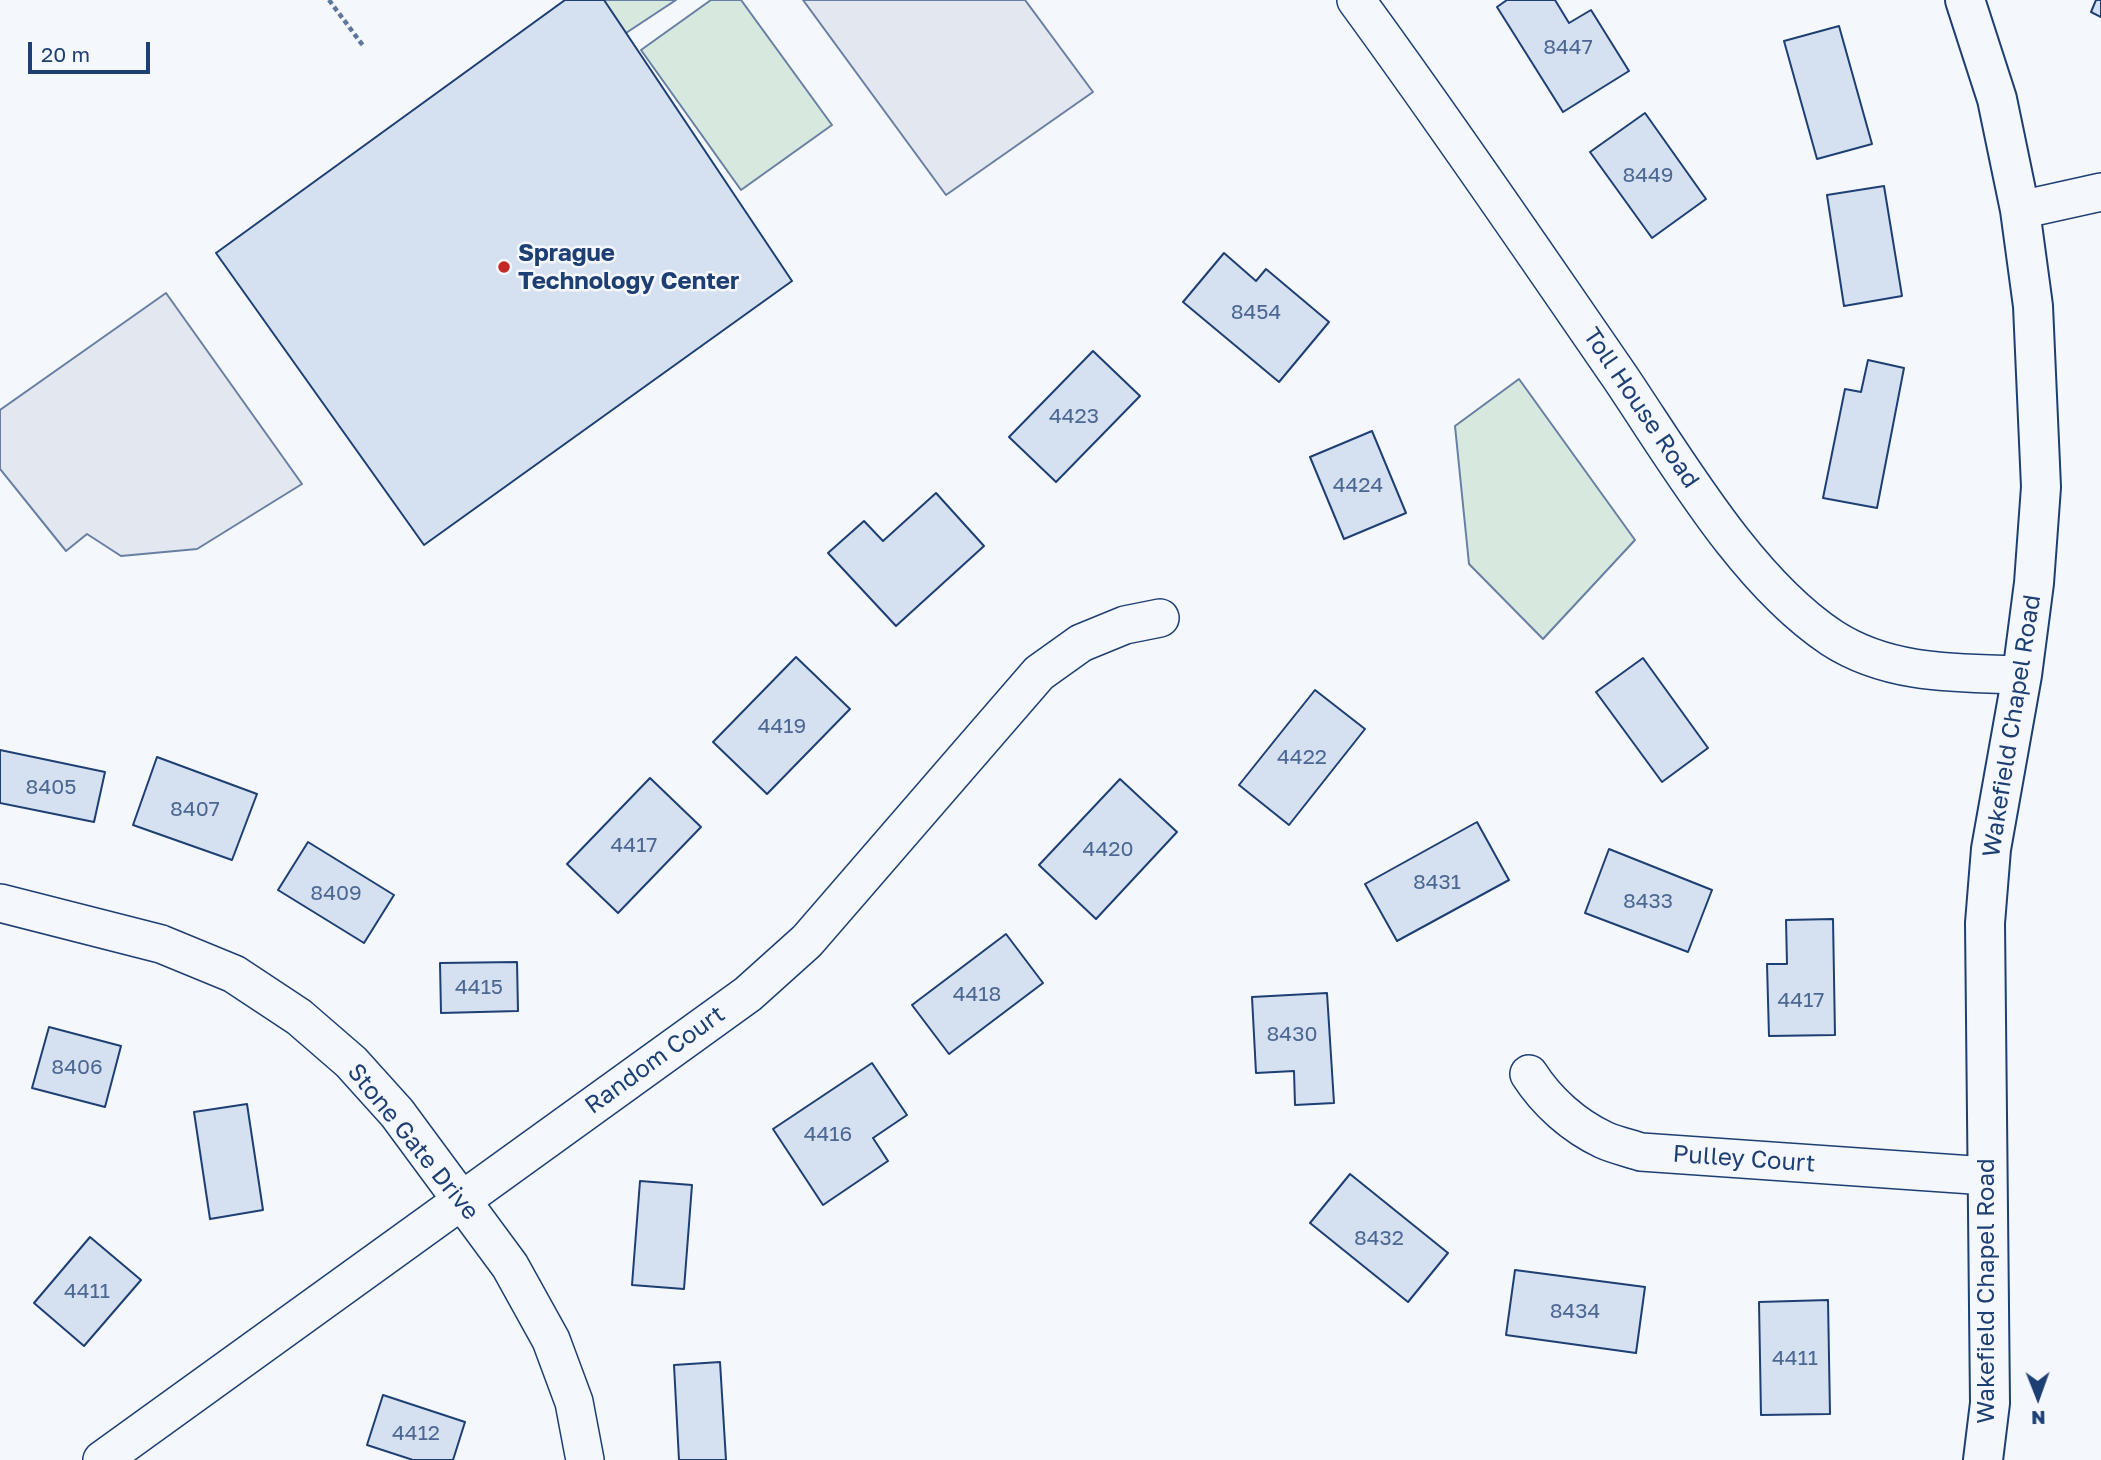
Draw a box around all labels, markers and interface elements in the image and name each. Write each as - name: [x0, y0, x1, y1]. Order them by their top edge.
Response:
- scale bar: [32, 28, 154, 72]
- house number: 8447: [1543, 34, 1593, 60]
- text: 20 m: [41, 41, 90, 67]
- house number: 8449: [1622, 162, 1674, 188]
- place label: Sprague Technology Center: [518, 239, 739, 295]
- marker: Sprague Technology Center: [496, 259, 512, 275]
- house number: 8454: [1231, 299, 1281, 325]
- street label: Toll House Road: [1577, 322, 1705, 494]
- house number: 4423: [1049, 403, 1099, 429]
- house number: 4424: [1333, 472, 1383, 498]
- street label: Wakefield Chapel Road: [1977, 593, 2047, 859]
- house number: 4419: [758, 713, 806, 739]
- house number: 4422: [1277, 744, 1327, 770]
- house number: 8405: [26, 774, 76, 800]
- house number: 8407: [170, 796, 220, 822]
- house number: 4417: [611, 832, 657, 858]
- house number: 4420: [1083, 836, 1133, 862]
- house number: 8431: [1413, 869, 1461, 895]
- house number: 8409: [310, 880, 362, 906]
- house number: 8433: [1623, 888, 1673, 914]
- house number: 4415: [455, 974, 503, 1000]
- house number: 4418: [953, 981, 1001, 1007]
- house number: 4417: [1778, 987, 1824, 1013]
- street label: Random Court: [580, 1000, 730, 1120]
- house number: 8430: [1267, 1021, 1317, 1047]
- house number: 8406: [51, 1054, 103, 1080]
- street label: Stone Gate Drive: [341, 1058, 485, 1226]
- house number: 4416: [804, 1121, 852, 1147]
- street label: Pulley Court: [1672, 1140, 1816, 1178]
- street label: Wakefield Chapel Road: [1972, 1158, 2000, 1424]
- house number: 8432: [1354, 1225, 1404, 1251]
- house number: 4411: [64, 1278, 110, 1304]
- house number: 8434: [1550, 1298, 1600, 1324]
- house number: 4411: [1772, 1345, 1818, 1371]
- north arrow: [2003, 1362, 2073, 1432]
- text: N: [2031, 1407, 2046, 1430]
- house number: 4412: [392, 1420, 440, 1446]

